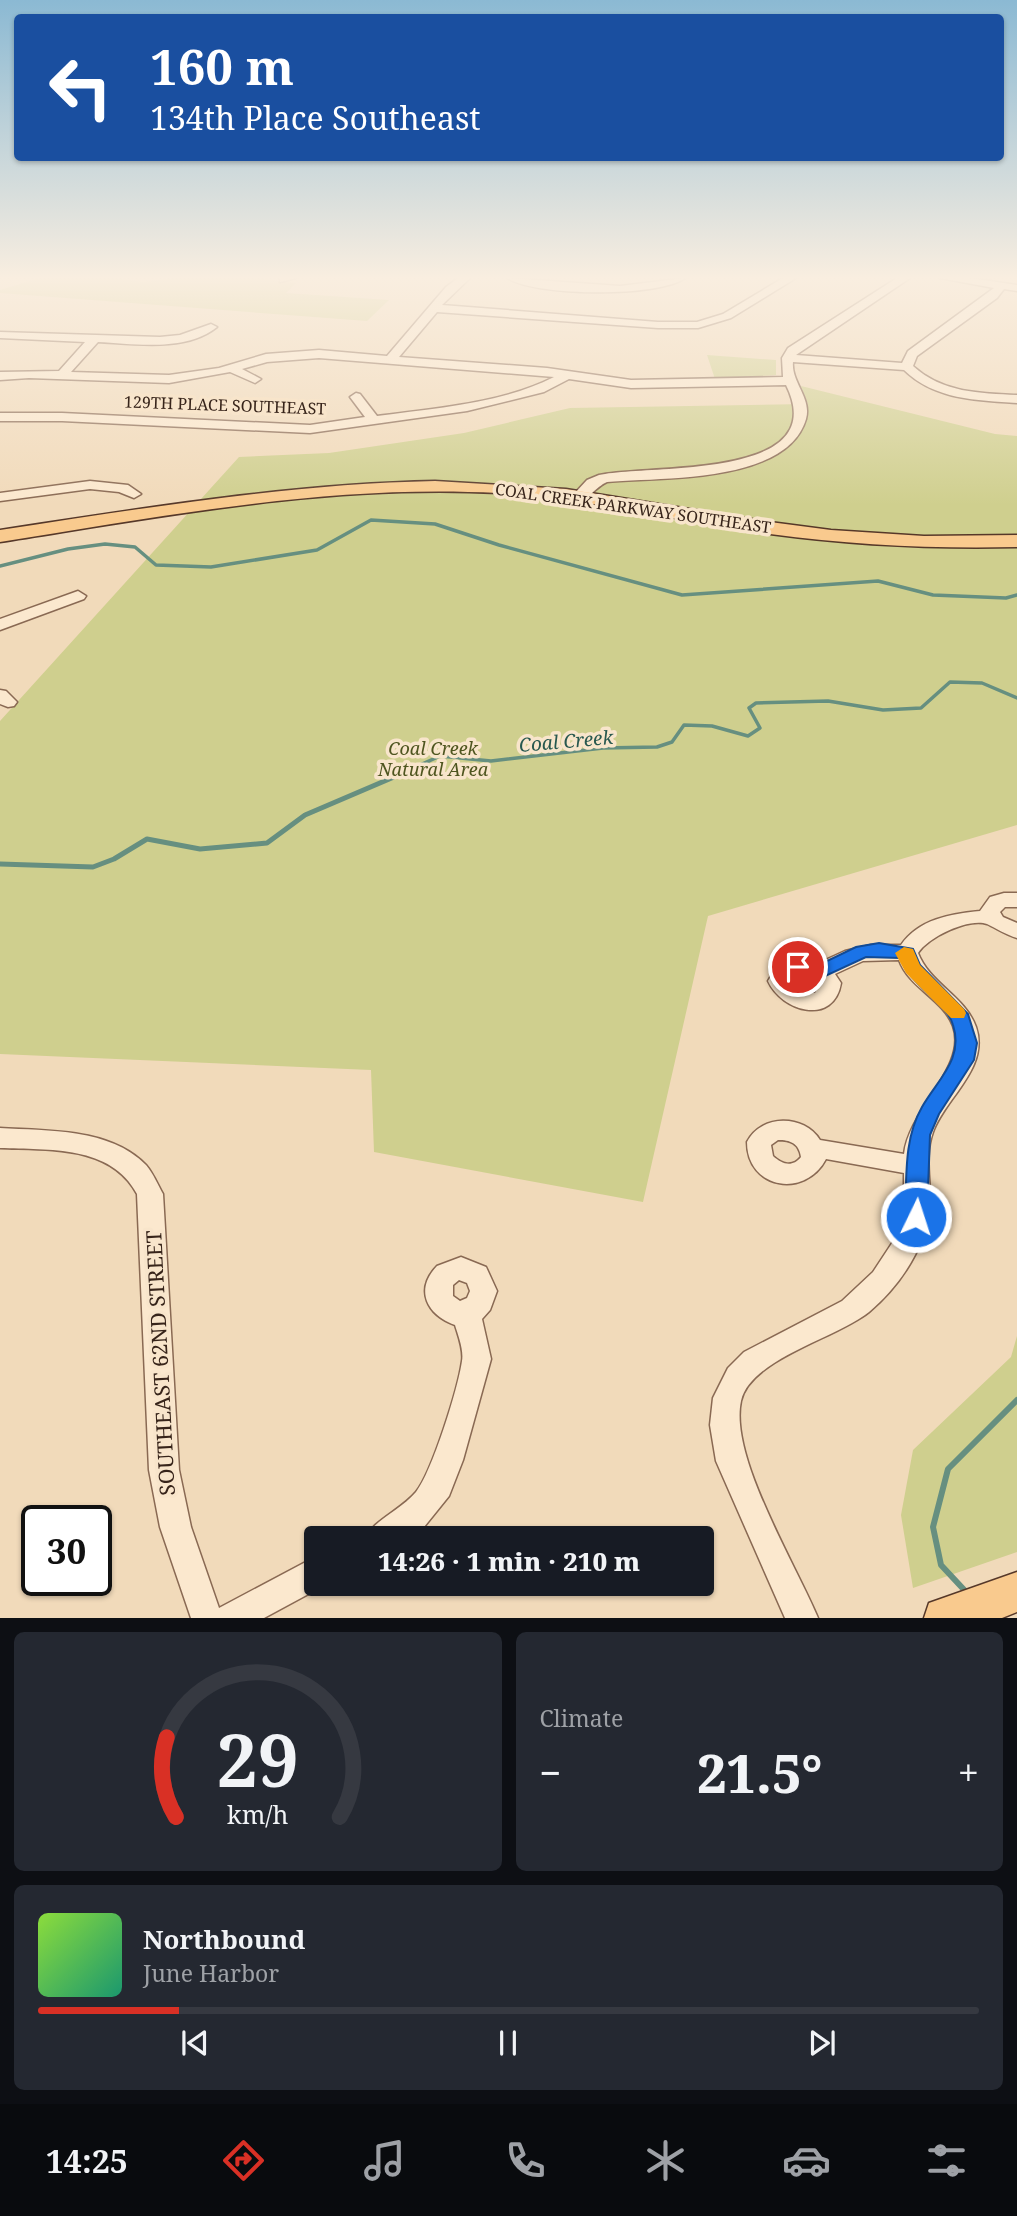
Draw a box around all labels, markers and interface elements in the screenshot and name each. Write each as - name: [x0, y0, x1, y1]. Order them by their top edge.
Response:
- text: 160 m: [150, 33, 294, 99]
- icon: left: [35, 42, 126, 133]
- text: 134th Place Southeast: [150, 96, 481, 139]
- street label: 129TH PLACE SOUTHEAST: [124, 390, 327, 420]
- street label: COAL CREEK PARKWAY SOUTHEAST: [494, 478, 772, 538]
- water label: Coal Creek: [518, 724, 615, 758]
- park label: Coal Creek Natural Area: [377, 736, 489, 781]
- pin: [768, 937, 828, 997]
- icon: arrive: [779, 948, 817, 986]
- position arrow: [879, 1180, 953, 1254]
- street label: SOUTHEAST 62ND STREET: [139, 1229, 181, 1496]
- speed limit sign: 30: [21, 1505, 112, 1596]
- text: 14:26 · 1 min · 210 m: [378, 1543, 640, 1579]
- text: Climate: [540, 1702, 623, 1734]
- text: 29: [217, 1710, 299, 1809]
- text: 21.5°: [697, 1737, 822, 1808]
- text: −: [540, 1746, 562, 1798]
- text: +: [958, 1746, 979, 1798]
- text: km/h: [227, 1797, 289, 1831]
- text: Northbound: [143, 1921, 305, 1957]
- text: June Harbor: [143, 1957, 279, 1989]
- icon: previous: [176, 2024, 214, 2062]
- icon: pause: [489, 2024, 527, 2062]
- icon: next: [803, 2024, 841, 2062]
- icon: directions: [219, 2136, 268, 2185]
- icon: music: [360, 2136, 409, 2185]
- icon: phone: [501, 2136, 550, 2185]
- icon: climate: [641, 2136, 690, 2185]
- icon: car: [782, 2136, 831, 2185]
- icon: filters: [922, 2136, 971, 2185]
- text: 14:25: [46, 2139, 128, 2182]

